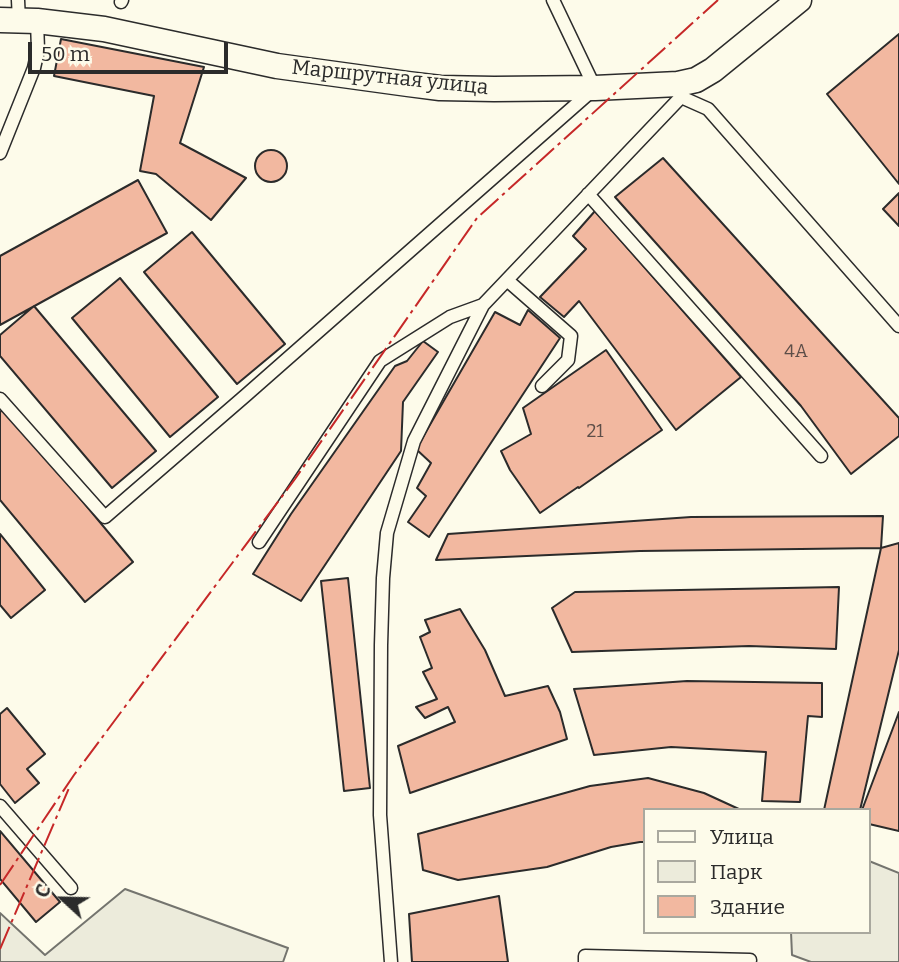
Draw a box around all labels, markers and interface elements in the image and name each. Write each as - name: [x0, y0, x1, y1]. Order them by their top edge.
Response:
- scale bar: [32, 28, 231, 72]
- text: 50 m: [41, 41, 90, 67]
- street label: Маршрутная улица: [290, 55, 490, 101]
- house number: 4А: [784, 341, 808, 363]
- house number: 21: [586, 421, 604, 443]
- legend: [643, 808, 871, 934]
- text: Улица: [710, 824, 774, 850]
- text: Парк: [710, 859, 762, 885]
- north arrow: [28, 864, 98, 934]
- text: С: [30, 881, 56, 901]
- text: Здание: [710, 894, 785, 920]

